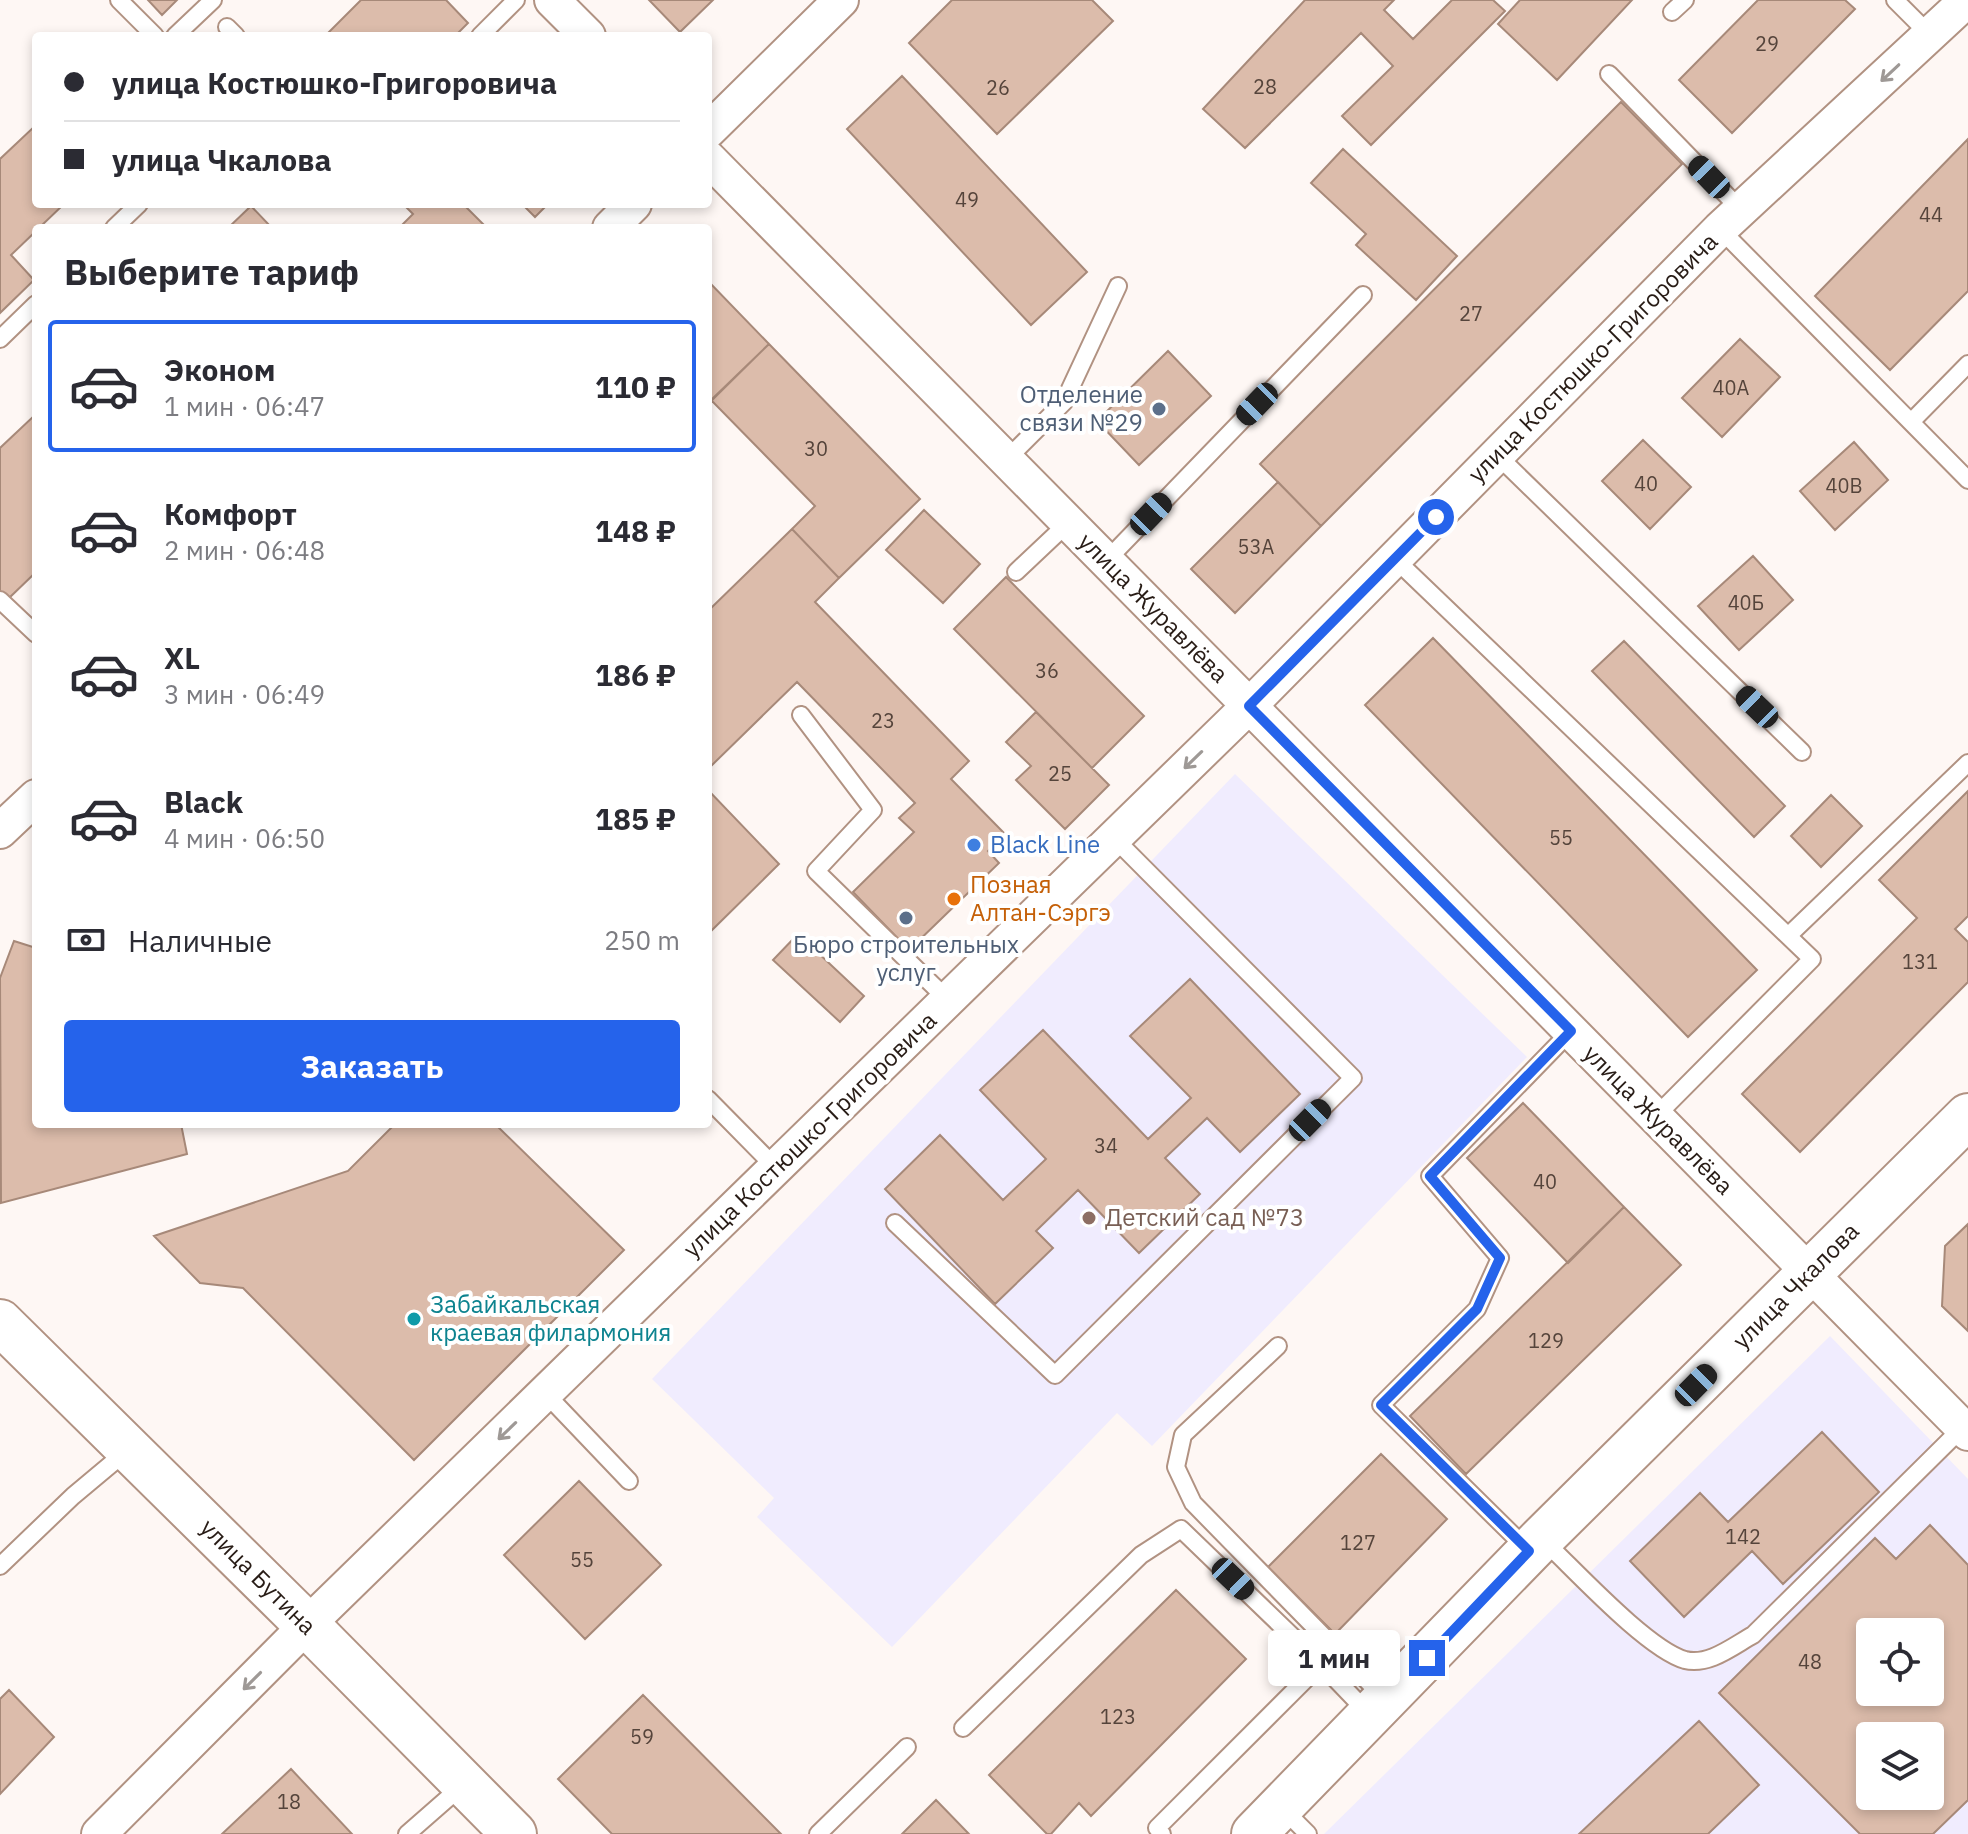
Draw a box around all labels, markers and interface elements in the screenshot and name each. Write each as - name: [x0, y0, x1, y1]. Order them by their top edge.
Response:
- house number: 29: [1755, 30, 1779, 57]
- text: улица Костюшко-Григоровича: [112, 63, 557, 102]
- one-way arrow: [1880, 64, 1900, 83]
- house number: 28: [1253, 73, 1277, 100]
- house number: 26: [986, 74, 1010, 101]
- text: улица Чкалова: [112, 140, 332, 179]
- car: [1684, 151, 1734, 203]
- house number: 49: [955, 186, 979, 213]
- house number: 44: [1919, 201, 1943, 228]
- street label: улица Костюшко-Григоровича: [1460, 225, 1724, 489]
- text: Выберите тариф: [64, 248, 359, 295]
- house number: 27: [1459, 300, 1483, 327]
- icon: car: [68, 350, 140, 422]
- text: Эконом: [164, 350, 275, 389]
- text: 110 ₽: [595, 367, 676, 406]
- house number: 40А: [1713, 374, 1750, 401]
- place label: Отделение связи №29: [1020, 378, 1143, 438]
- car: [1232, 378, 1282, 430]
- text: 1 мин · 06:47: [164, 389, 325, 423]
- marker: Отделение связи №29: [1150, 400, 1168, 418]
- house number: 30: [804, 435, 828, 462]
- house number: 40: [1634, 470, 1658, 497]
- house number: 40В: [1825, 472, 1863, 499]
- car: [1126, 488, 1176, 540]
- icon: car: [68, 494, 140, 566]
- text: Комфорт: [164, 494, 297, 533]
- route start: [1418, 499, 1454, 535]
- text: 148 ₽: [595, 511, 676, 550]
- street label: улица Журавлёва: [1072, 525, 1236, 689]
- text: 2 мин · 06:48: [164, 533, 325, 567]
- house number: 53А: [1238, 533, 1275, 560]
- house number: 40Б: [1728, 589, 1764, 616]
- icon: car: [68, 638, 140, 710]
- text: XL: [164, 638, 200, 677]
- text: 186 ₽: [595, 655, 676, 694]
- house number: 36: [1035, 657, 1059, 684]
- text: 3 мин · 06:49: [164, 677, 325, 711]
- car: [1731, 682, 1783, 732]
- house number: 23: [871, 707, 895, 734]
- one-way arrow: [1184, 751, 1204, 769]
- house number: 25: [1048, 760, 1072, 787]
- icon: car: [68, 782, 140, 854]
- text: Black: [164, 782, 243, 821]
- text: 185 ₽: [595, 799, 676, 838]
- text: 4 мин · 06:50: [164, 821, 325, 855]
- house number: 55: [1549, 824, 1573, 851]
- place label: Black Line: [990, 828, 1100, 860]
- marker: Black Line: [965, 836, 983, 854]
- place label: Позная Алтан-Сэргэ: [970, 868, 1111, 928]
- marker: Позная Алтан-Сэргэ: [945, 890, 963, 908]
- marker: Бюро строительных услуг: [897, 909, 915, 927]
- icon: cash: [64, 918, 108, 962]
- text: Наличные: [128, 921, 272, 960]
- text: 250 m: [604, 923, 680, 957]
- place label: Бюро строительных услуг: [793, 928, 1019, 988]
- house number: 131: [1902, 948, 1938, 975]
- street label: улица Костюшко-Григоровича: [676, 1004, 943, 1264]
- button: Заказать: [64, 1020, 680, 1112]
- street label: улица Журавлёва: [1577, 1037, 1741, 1201]
- car: [1285, 1095, 1335, 1145]
- house number: 34: [1094, 1132, 1118, 1159]
- house number: 40: [1533, 1168, 1557, 1195]
- place label: Детский сад №73: [1105, 1201, 1304, 1233]
- marker: Детский сад №73: [1080, 1209, 1098, 1227]
- street label: улица Чкалова: [1725, 1215, 1866, 1356]
- place label: Забайкальская краевая филармония: [430, 1288, 671, 1348]
- marker: Забайкальская краевая филармония: [405, 1310, 423, 1328]
- house number: 129: [1528, 1327, 1564, 1354]
- car: [1671, 1360, 1721, 1410]
- one-way arrow: [498, 1421, 517, 1440]
- street label: улица Бутина: [194, 1511, 324, 1641]
- house number: 142: [1725, 1523, 1761, 1550]
- house number: 127: [1340, 1529, 1376, 1556]
- house number: 55: [570, 1546, 594, 1573]
- car: [1207, 1554, 1259, 1604]
- map controls: [1856, 1618, 1944, 1810]
- button: locate: [1856, 1618, 1944, 1706]
- callout: 1 мин: [1267, 1630, 1399, 1686]
- route end: [1409, 1640, 1445, 1676]
- text: 1 мин: [1298, 1641, 1370, 1675]
- house number: 48: [1798, 1648, 1822, 1675]
- one-way arrow: [243, 1671, 262, 1691]
- house number: 123: [1100, 1703, 1136, 1730]
- button: layers: [1856, 1722, 1944, 1810]
- house number: 59: [630, 1723, 654, 1750]
- house number: 18: [277, 1788, 301, 1815]

